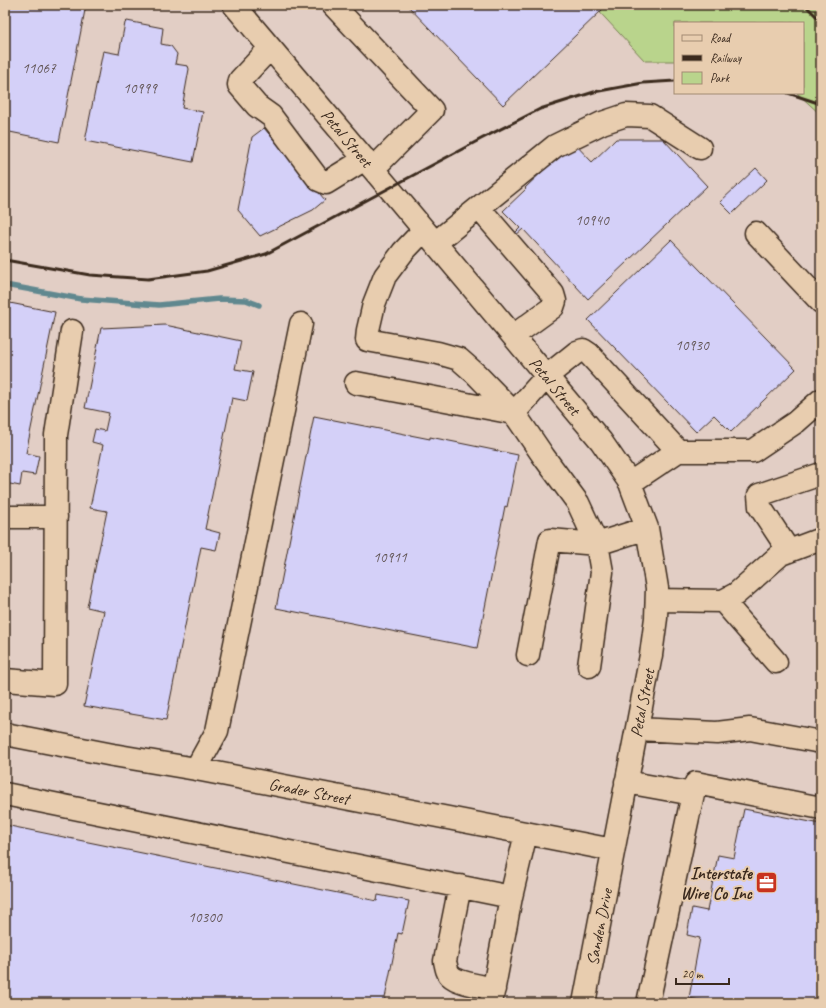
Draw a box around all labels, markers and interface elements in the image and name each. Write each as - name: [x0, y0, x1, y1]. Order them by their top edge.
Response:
- legend: [674, 22, 804, 94]
- text: Road: [710, 30, 732, 46]
- text: Railway: [710, 50, 742, 66]
- house number: 11067: [22, 59, 57, 78]
- text: Park: [710, 70, 731, 86]
- house number: 10999: [123, 79, 158, 98]
- street label: Petal Street: [316, 105, 378, 173]
- house number: 10940: [575, 211, 610, 230]
- house number: 10930: [675, 336, 710, 355]
- street label: Petal Street: [524, 353, 586, 421]
- house number: 10911: [373, 548, 408, 567]
- street label: Petal Street: [626, 665, 660, 739]
- street label: Grader Street: [267, 773, 353, 810]
- place label: Interstate Wire Co Inc: [681, 863, 753, 904]
- office icon: Interstate Wire Co Inc: [754, 870, 780, 896]
- street label: Sanden Drive: [582, 886, 617, 967]
- house number: 10300: [188, 908, 223, 927]
- scale bar: [676, 960, 729, 986]
- text: 20 m: [682, 966, 704, 982]

